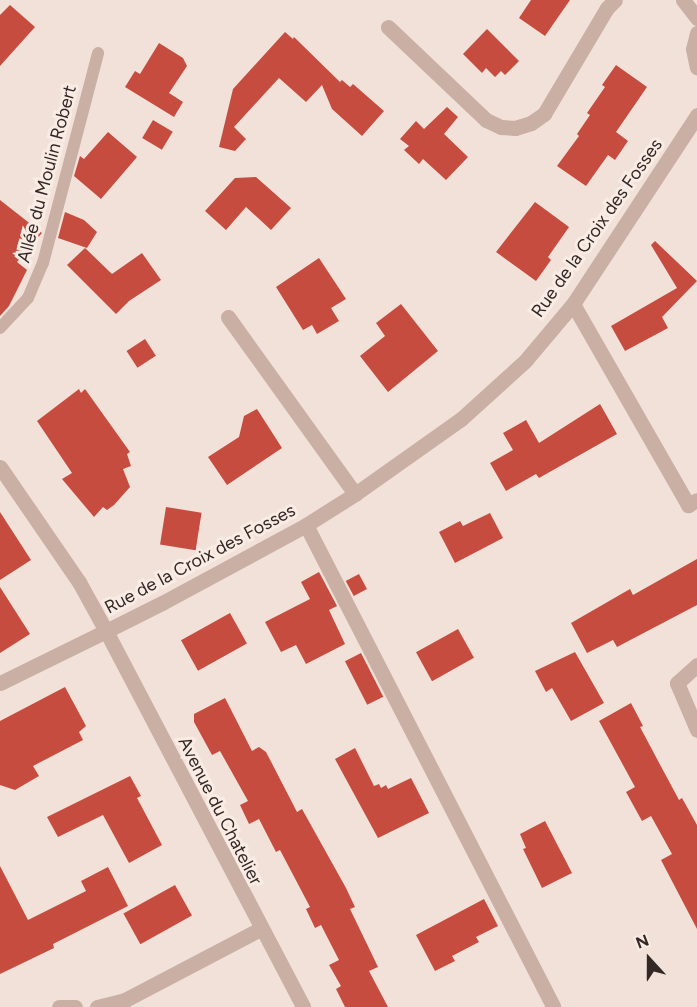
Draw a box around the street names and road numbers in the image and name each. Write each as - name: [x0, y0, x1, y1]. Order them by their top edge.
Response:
- street label: Allée du Moulin Robert: [13, 83, 81, 265]
- street label: Rue de la Croix des Fosses: [527, 135, 667, 321]
- street label: Rue de la Croix des Fosses: [101, 499, 299, 619]
- street label: Avenue du Chatelier: [173, 733, 267, 889]

